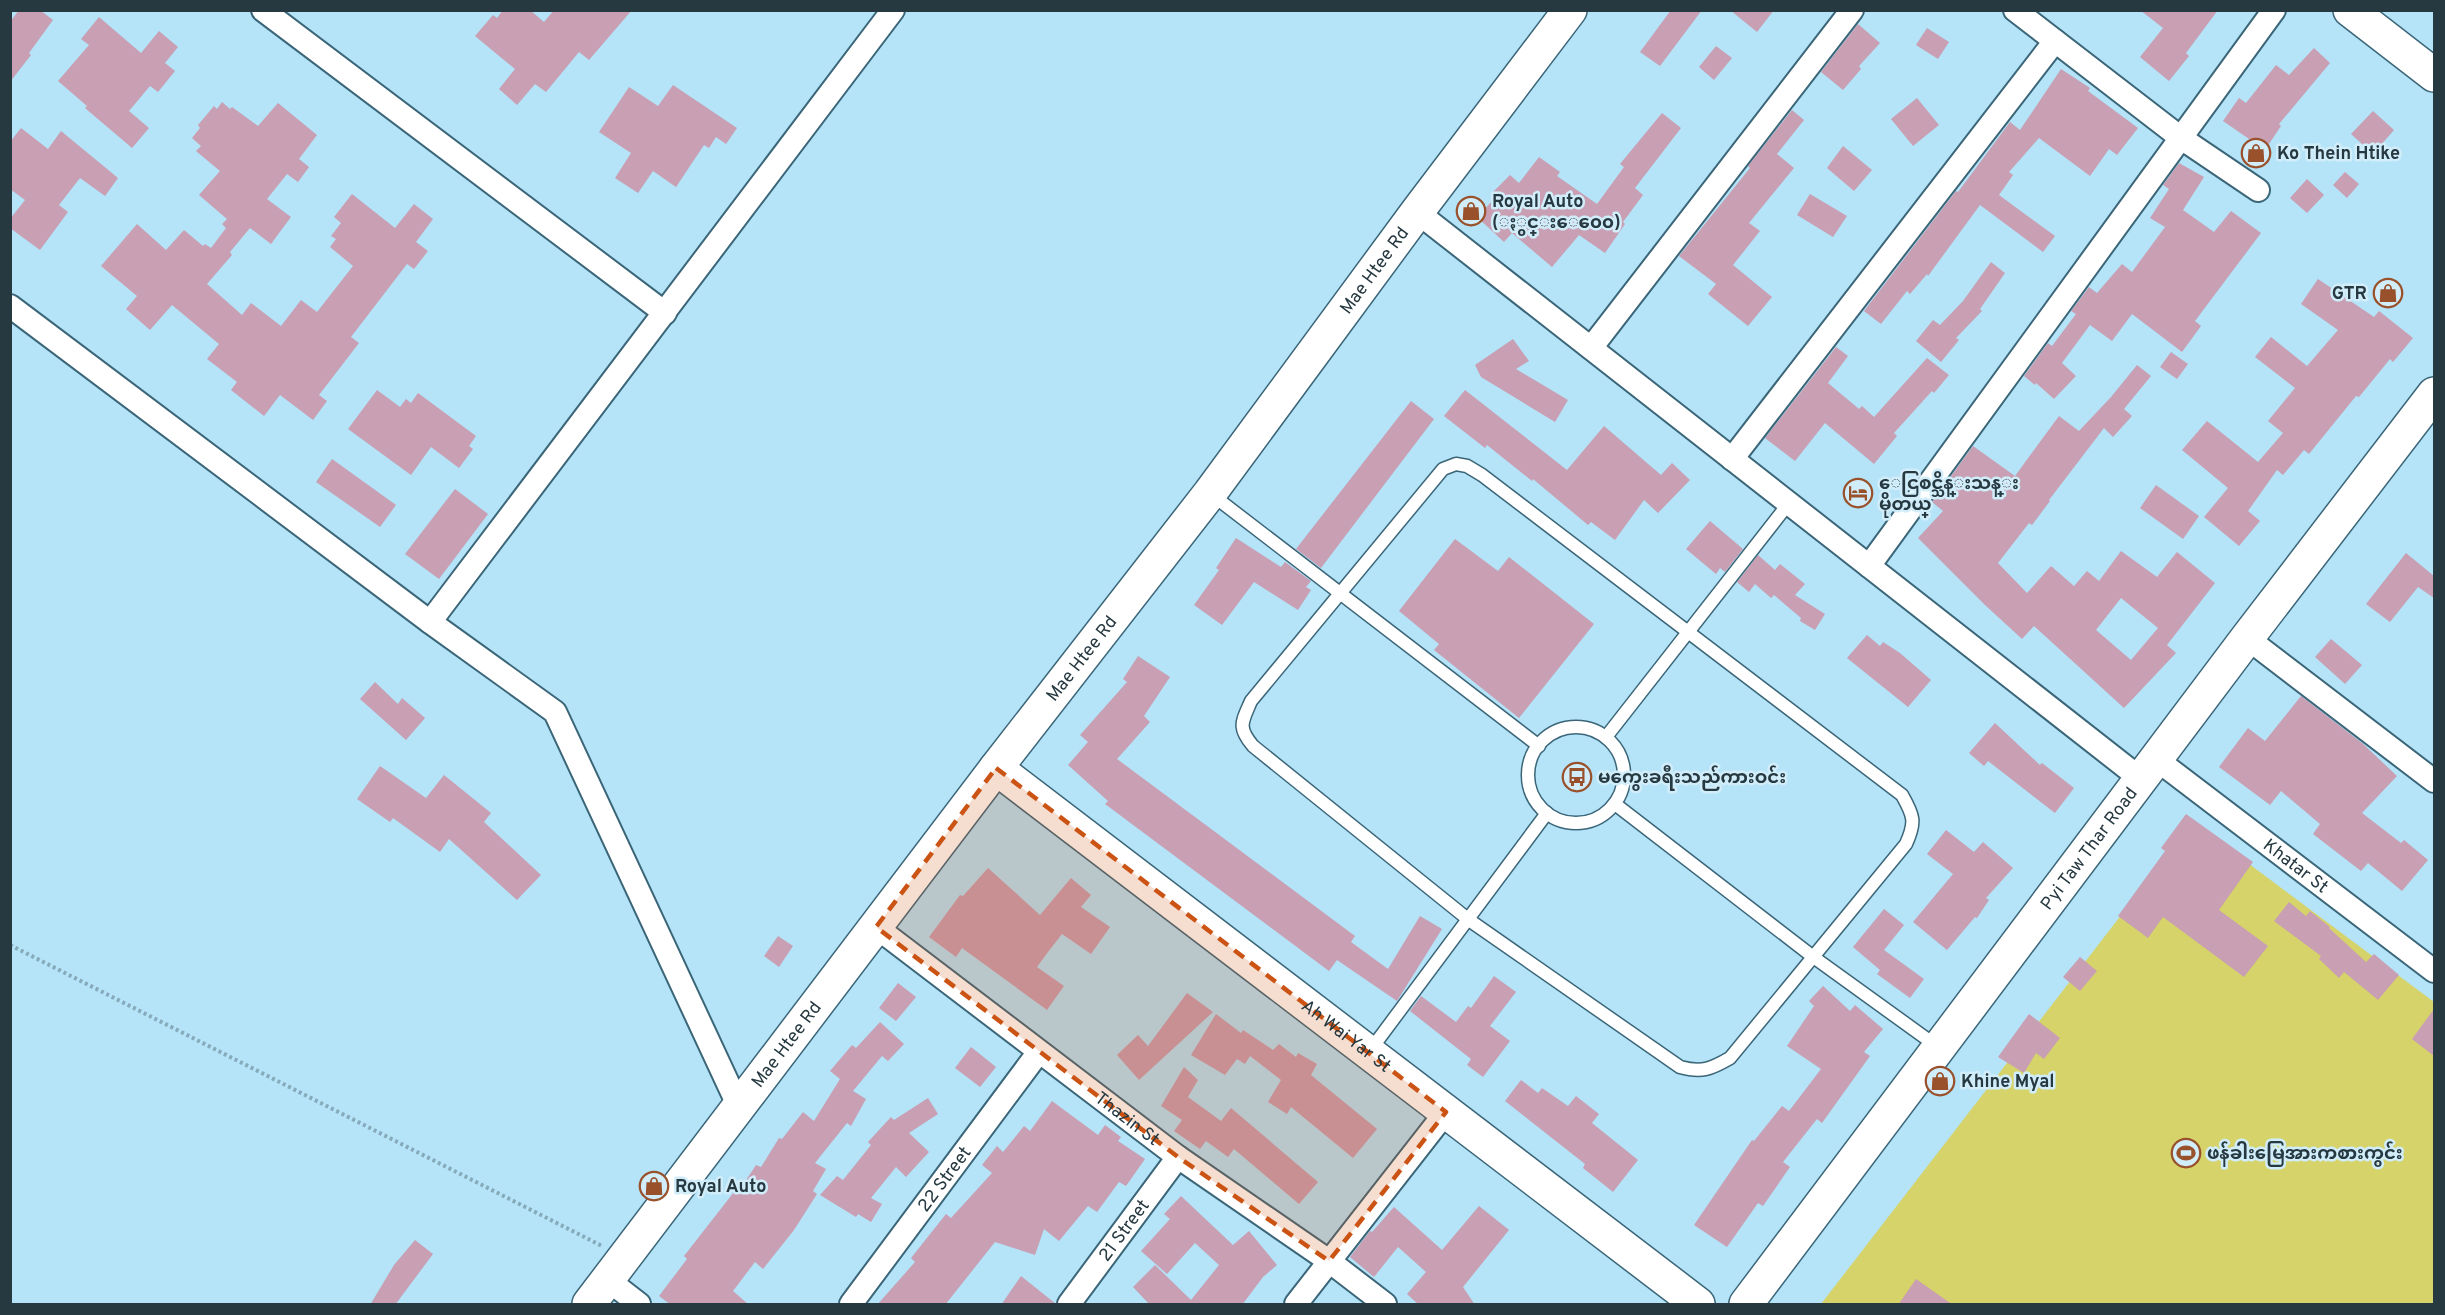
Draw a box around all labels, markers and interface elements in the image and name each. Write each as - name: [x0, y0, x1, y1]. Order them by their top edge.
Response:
- shop icon: Ko Thein Htike: [2240, 137, 2272, 169]
- place label: Ko Thein Htike: [2277, 143, 2400, 166]
- place label: Royal Auto (ႏွင္းေ၀ေ၀): [1492, 191, 1621, 236]
- shop icon: Royal Auto (ႏွင္းေ၀ေ၀): [1455, 195, 1487, 227]
- street label: Mae Htee Rd: [1336, 223, 1415, 319]
- shop icon: GTR: [2372, 277, 2404, 309]
- place label: GTR: [2332, 283, 2367, 306]
- place label: ေငြစင္သိန္းသန္း မိုတယ္: [1879, 471, 2019, 518]
- hotel icon: ေငြစင္သိန္းသန္း မိုတယ္: [1842, 477, 1874, 509]
- street label: Mae Htee Rd: [1042, 612, 1123, 707]
- bus stop icon: မကွေးခရီးသည်ကားဝင်း: [1561, 761, 1593, 793]
- place label: မကွေးခရီးသည်ကားဝင်း: [1598, 765, 1786, 791]
- street label: Pyi Taw Thar Road: [2036, 783, 2144, 915]
- street label: Khatar St: [2258, 835, 2332, 899]
- street label: Ah Wai Yar St: [1296, 995, 1395, 1078]
- street label: Mae Htee Rd: [747, 998, 827, 1093]
- shop icon: Khine Myal: [1924, 1065, 1956, 1097]
- place label: Khine Myal: [1961, 1071, 2054, 1094]
- street label: Thazin St: [1089, 1088, 1164, 1152]
- sports icon: ဖန်ခါးမြေအားကစားကွင်း: [2170, 1137, 2202, 1169]
- place label: ဖန်ခါးမြေအားကစားကွင်း: [2207, 1141, 2403, 1167]
- street label: 22 Street: [914, 1142, 977, 1217]
- shop icon: Royal Auto: [638, 1170, 670, 1202]
- place label: Royal Auto: [675, 1176, 766, 1199]
- street label: 21 Street: [1094, 1195, 1156, 1267]

